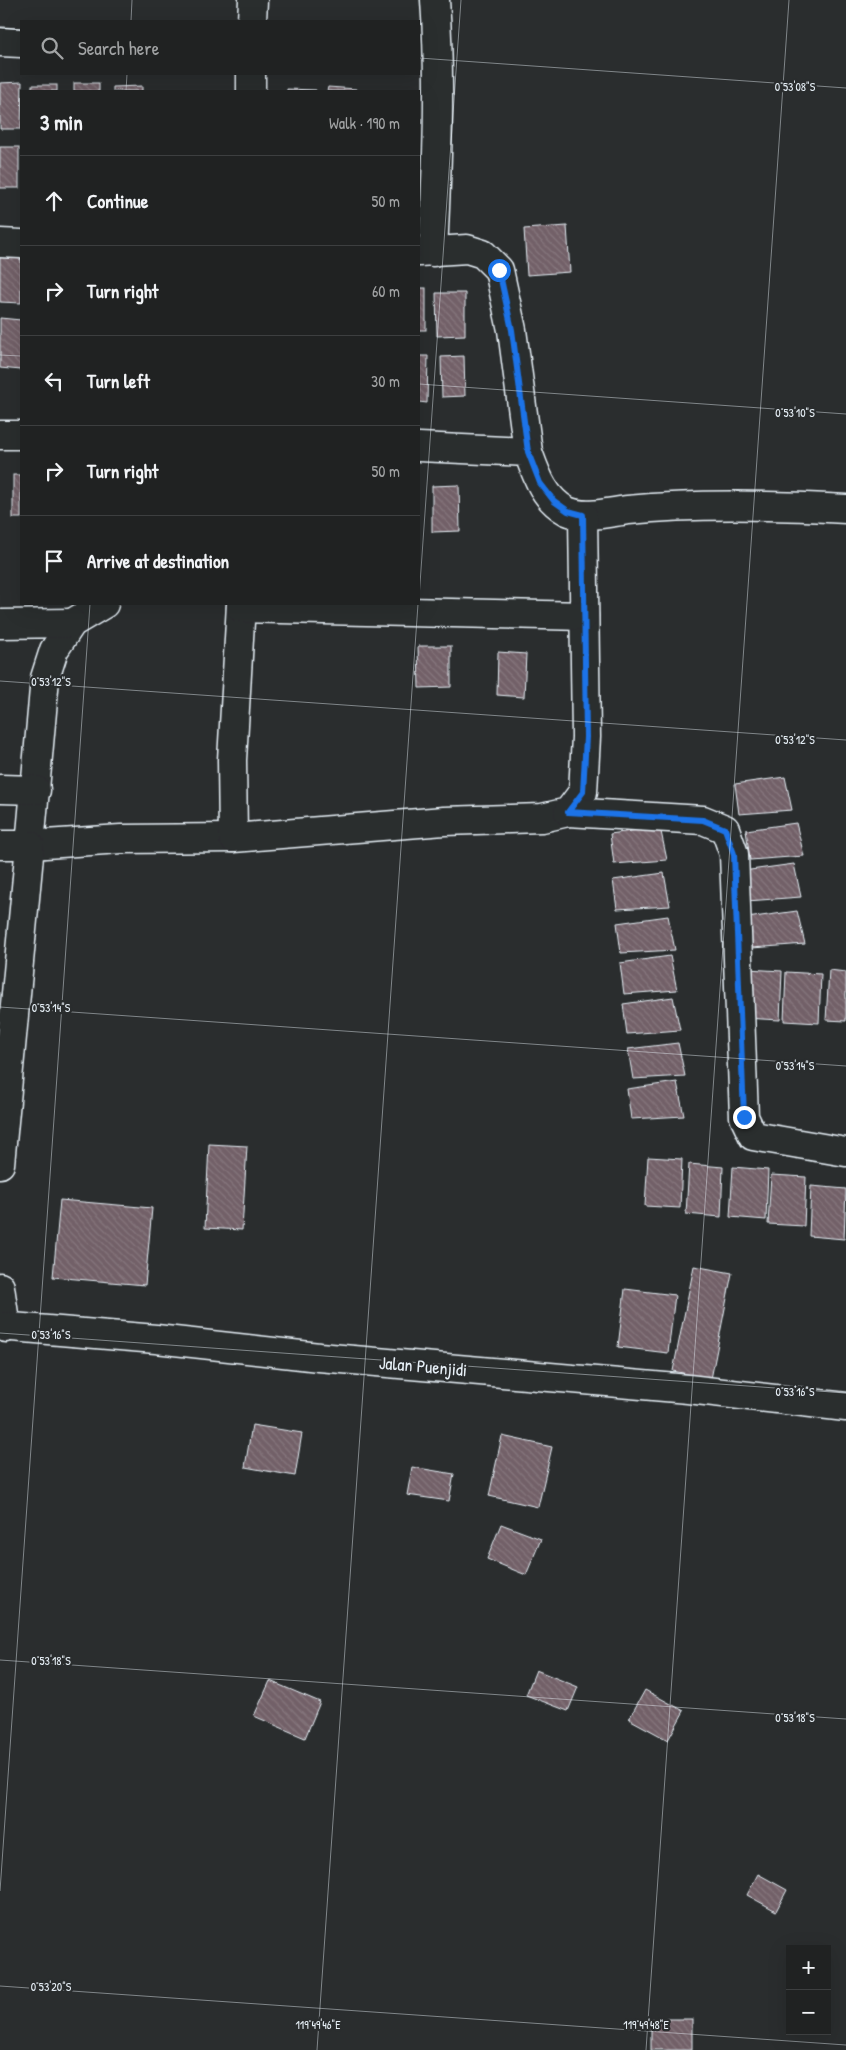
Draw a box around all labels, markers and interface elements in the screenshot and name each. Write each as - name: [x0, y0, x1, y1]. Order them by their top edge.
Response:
- search box: [20, 20, 420, 75]
- icon: search: [38, 34, 66, 62]
- text: Search here: [78, 35, 159, 61]
- text: 0°53'08"S: [775, 78, 816, 95]
- text: 3 min: [40, 108, 83, 137]
- text: Walk · 190 m: [329, 112, 400, 134]
- icon: ahead: [40, 187, 68, 215]
- text: Continue: [87, 188, 148, 214]
- text: 50 m: [372, 190, 400, 212]
- route start: [488, 259, 511, 282]
- icon: right: [40, 277, 68, 305]
- text: Turn right: [87, 278, 158, 304]
- text: 60 m: [372, 280, 400, 302]
- icon: left: [40, 367, 68, 395]
- text: Turn left: [87, 368, 150, 394]
- text: 30 m: [371, 370, 400, 392]
- text: 0°53'10"S: [775, 404, 815, 421]
- icon: right: [40, 457, 68, 485]
- text: Turn right: [87, 458, 158, 484]
- text: 50 m: [372, 460, 400, 482]
- icon: arrive: [40, 547, 68, 575]
- text: Arrive at destination: [87, 548, 229, 574]
- text: 0°53'12"S: [31, 673, 71, 690]
- text: 0°53'12"S: [775, 731, 815, 748]
- text: 0°53'14"S: [32, 999, 71, 1016]
- text: 0°53'14"S: [776, 1057, 815, 1074]
- route end: [733, 1106, 756, 1129]
- text: 0°53'16"S: [32, 1326, 71, 1343]
- street label: Jalan Puenjidi: [378, 1350, 468, 1382]
- text: 0°53'16"S: [776, 1383, 815, 1400]
- text: 0°53'18"S: [31, 1652, 71, 1669]
- text: 0°53'18"S: [775, 1709, 815, 1726]
- map controls: [786, 1945, 831, 2035]
- button: +: [786, 1945, 831, 1990]
- text: 0°53'20"S: [31, 1978, 72, 1995]
- button: −: [786, 1990, 831, 2035]
- text: 119°49'46"E: [295, 2016, 341, 2033]
- text: 119°49'48"E: [623, 2016, 669, 2033]

